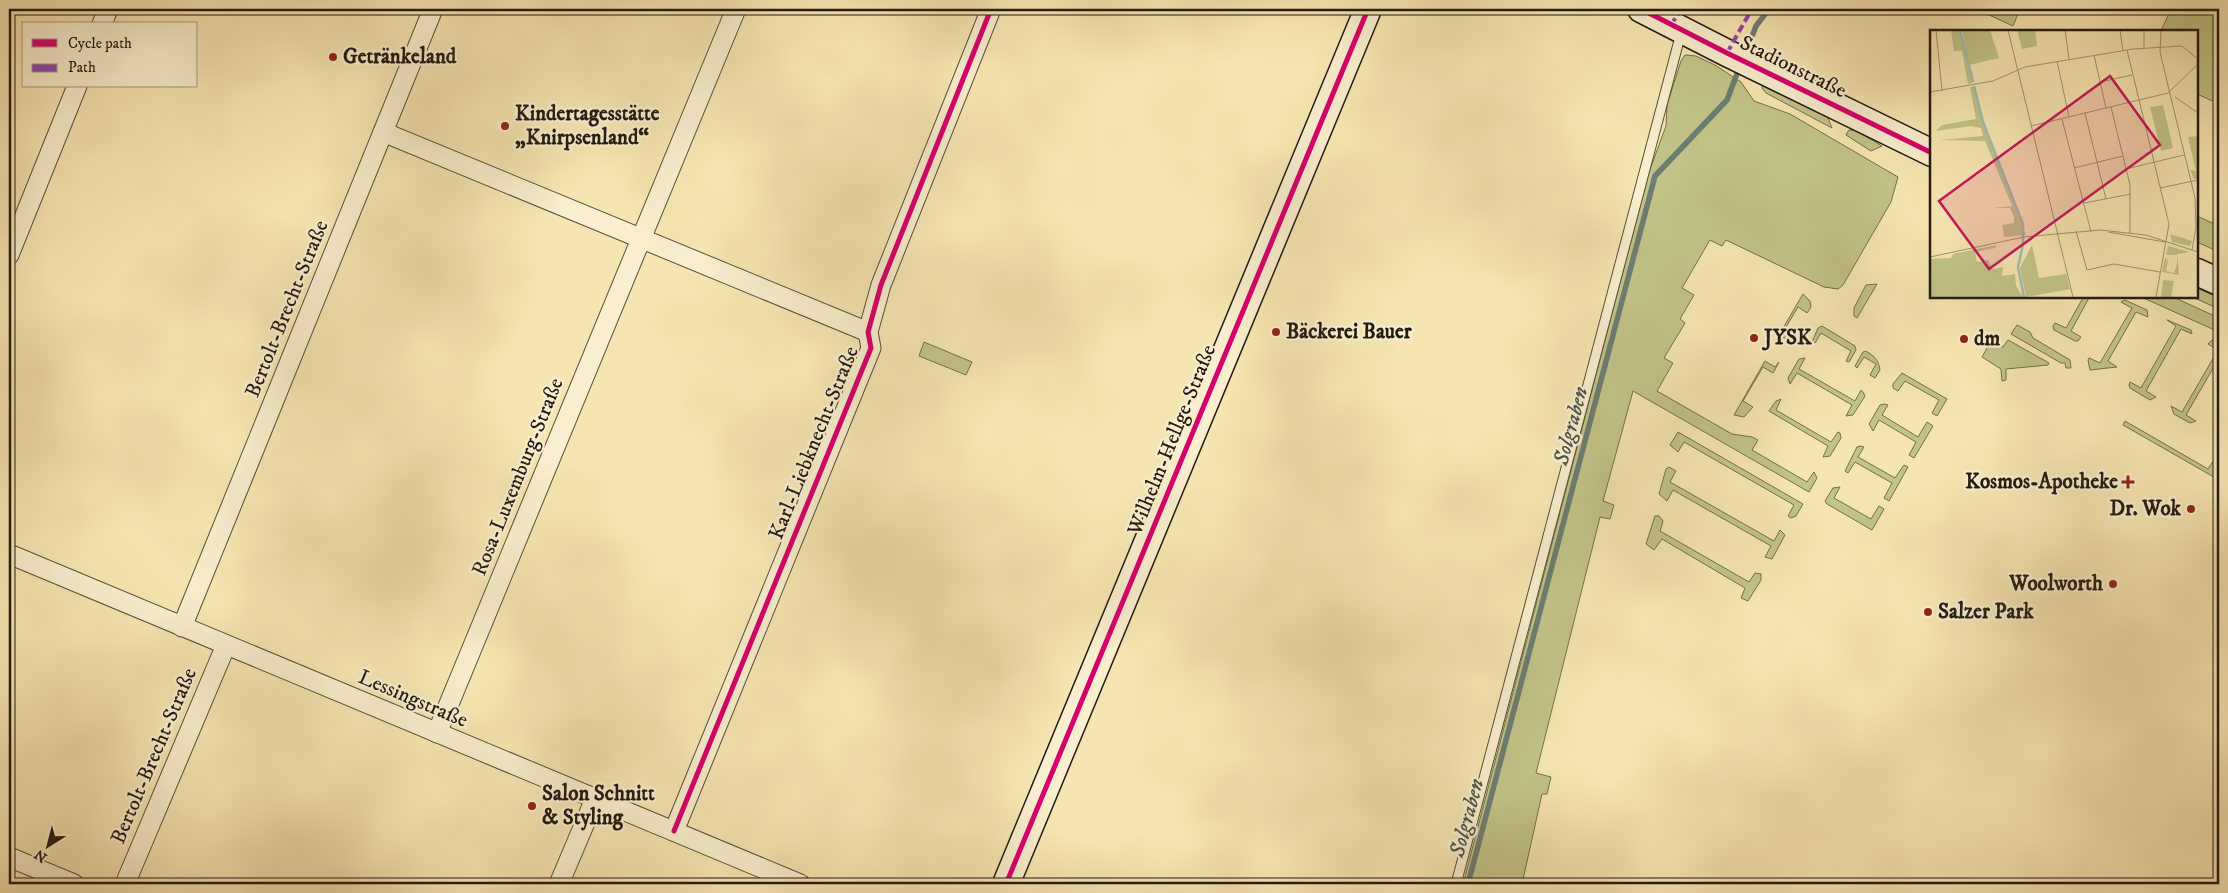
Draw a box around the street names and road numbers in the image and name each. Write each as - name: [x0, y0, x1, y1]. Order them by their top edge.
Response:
- street label: Stadionstraße: [1735, 30, 1851, 104]
- street label: Bertolt-Brecht-Straße: [240, 216, 335, 401]
- street label: Wilhelm-Hellge-Straße: [1122, 341, 1222, 540]
- street label: Karl-Liebknecht-Straße: [763, 342, 865, 543]
- street label: Rosa-Luxemburg-Straße: [466, 374, 570, 580]
- street label: Bertolt-Brecht-Straße: [105, 664, 203, 848]
- street label: Lessingstraße: [354, 664, 472, 734]

